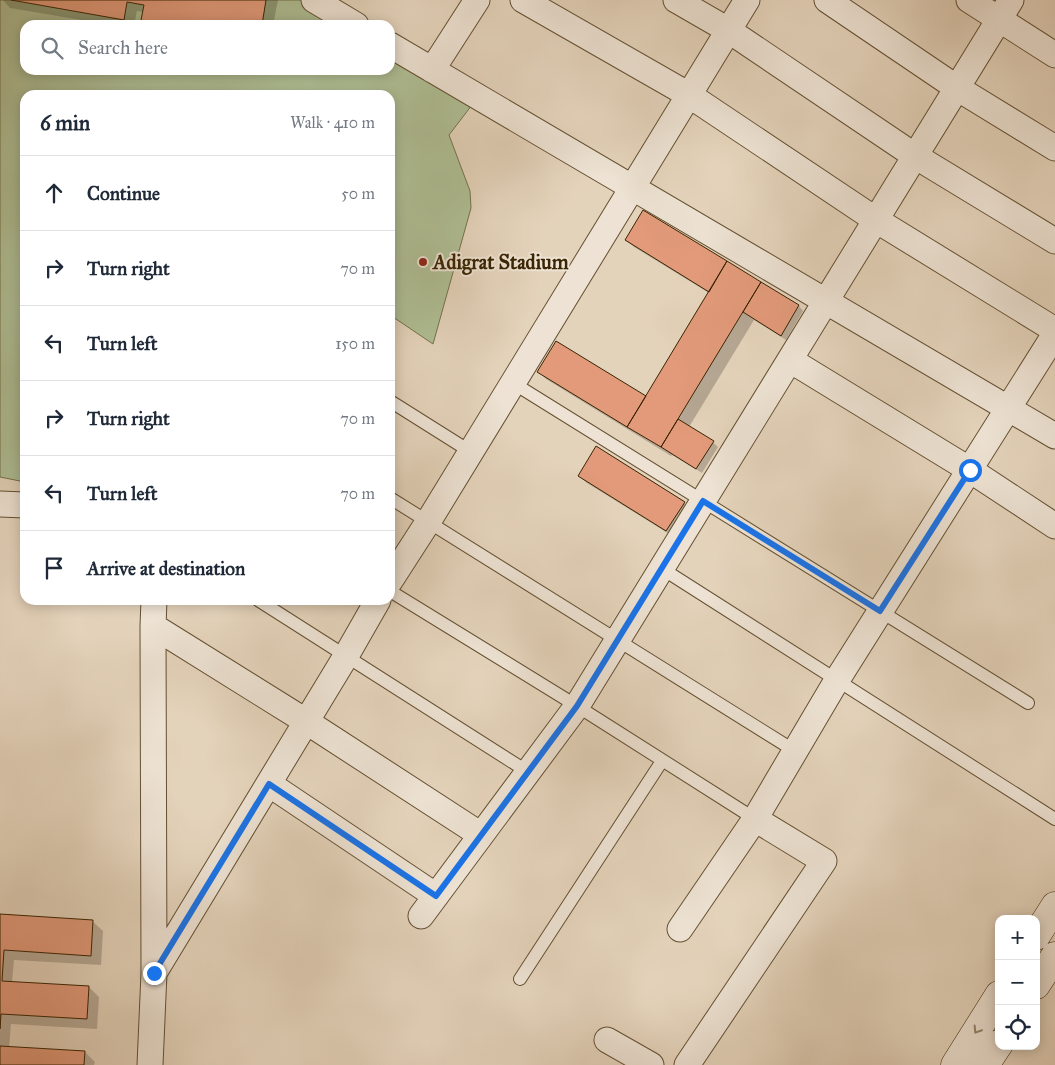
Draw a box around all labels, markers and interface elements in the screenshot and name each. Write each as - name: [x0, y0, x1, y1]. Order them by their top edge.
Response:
- search box: [20, 20, 395, 75]
- icon: search: [38, 34, 66, 62]
- text: Search here: [78, 36, 168, 59]
- text: 6 min: [40, 110, 90, 136]
- text: Walk · 410 m: [290, 113, 375, 132]
- icon: ahead: [40, 179, 68, 207]
- text: Continue: [87, 182, 160, 205]
- text: 50 m: [341, 184, 375, 203]
- place label: Adigrat Stadium: [431, 250, 569, 275]
- icon: right: [40, 254, 68, 282]
- marker: Adigrat Stadium: [417, 256, 429, 268]
- text: Turn right: [87, 257, 170, 280]
- text: 70 m: [340, 259, 375, 278]
- icon: left: [40, 329, 68, 357]
- text: Turn left: [87, 332, 157, 355]
- text: 150 m: [335, 334, 375, 353]
- icon: right: [40, 404, 68, 432]
- text: Turn right: [87, 407, 170, 430]
- text: 70 m: [340, 409, 375, 428]
- route start: [959, 459, 982, 482]
- icon: left: [40, 479, 68, 507]
- text: Turn left: [87, 482, 157, 505]
- text: 70 m: [340, 484, 375, 503]
- icon: arrive: [40, 554, 68, 582]
- text: Arrive at destination: [87, 557, 245, 580]
- map controls: [995, 915, 1040, 1050]
- button: +: [995, 915, 1040, 960]
- button: −: [995, 960, 1040, 1005]
- route end: [143, 962, 166, 985]
- button: locate: [995, 1005, 1040, 1050]
- one-way arrow: [973, 1025, 983, 1034]

